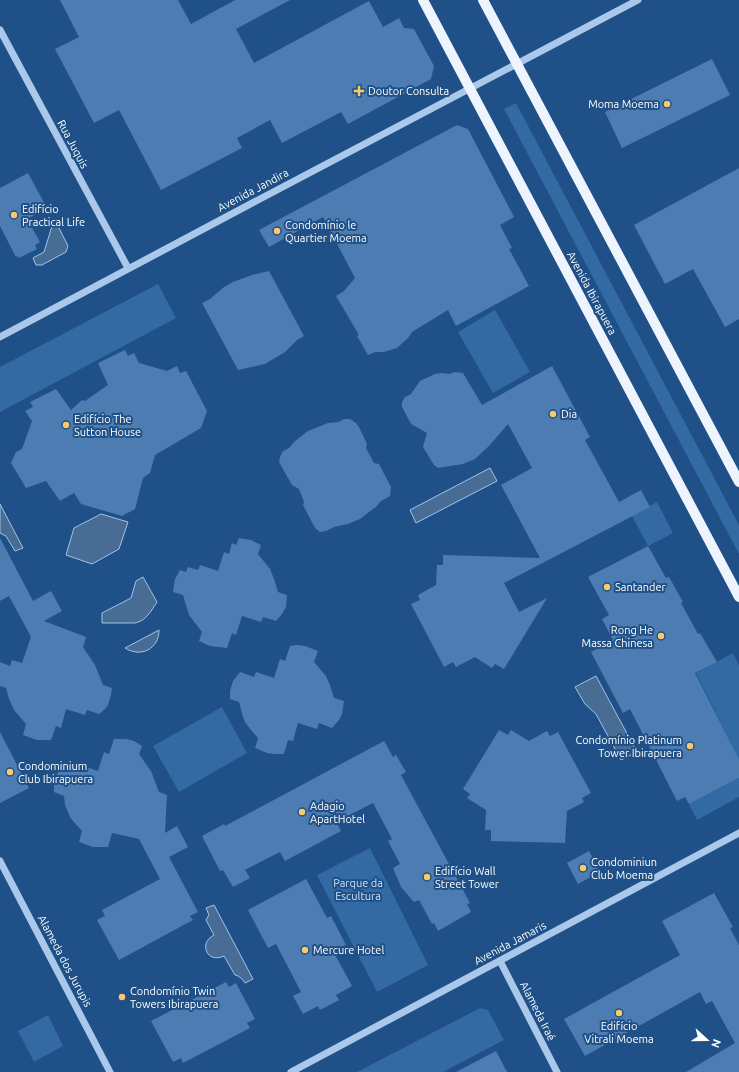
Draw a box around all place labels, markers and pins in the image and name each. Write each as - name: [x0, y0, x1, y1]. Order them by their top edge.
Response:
- marker: Doutor Consulta: [353, 85, 365, 97]
- place label: Doutor Consulta: [368, 85, 449, 97]
- place label: Moma Moema: [588, 98, 659, 110]
- marker: Moma Moema: [662, 99, 672, 109]
- place label: Edifício Practical Life: [22, 203, 85, 228]
- marker: Edifício Practical Life: [9, 210, 19, 220]
- place label: Condomínio le Quartier Moema: [285, 219, 367, 244]
- marker: Condomínio le Quartier Moema: [272, 226, 282, 236]
- place label: Dia: [561, 408, 577, 420]
- marker: Dia: [548, 409, 558, 419]
- place label: Edifício The Sutton House: [74, 413, 141, 438]
- marker: Edifício The Sutton House: [61, 420, 71, 430]
- place label: Santander: [615, 581, 666, 593]
- marker: Santander: [602, 582, 612, 592]
- place label: Rong He Massa Chinesa: [582, 624, 653, 649]
- marker: Rong He Massa Chinesa: [656, 631, 666, 641]
- place label: Condomínio Platinum Tower Ibirapuera: [575, 734, 682, 759]
- marker: Condomínio Platinum Tower Ibirapuera: [685, 741, 695, 751]
- place label: Condominium Club Ibirapuera: [18, 760, 93, 785]
- marker: Condominium Club Ibirapuera: [5, 767, 15, 777]
- place label: Adagio ApartHotel: [310, 800, 365, 825]
- marker: Adagio ApartHotel: [297, 807, 307, 817]
- place label: Condominiun Club Moema: [591, 856, 657, 881]
- marker: Condominiun Club Moema: [578, 863, 588, 873]
- place label: Edifício Wall Street Tower: [435, 865, 500, 890]
- marker: Edifício Wall Street Tower: [422, 872, 432, 882]
- place label: Mercure Hotel: [313, 944, 384, 956]
- marker: Mercure Hotel: [300, 945, 310, 955]
- place label: Condomínio Twin Towers Ibirapuera: [130, 985, 218, 1010]
- marker: Condomínio Twin Towers Ibirapuera: [117, 992, 127, 1002]
- marker: Edifício Vitrali Moema: [614, 1008, 624, 1018]
- place label: Edifício Vitrali Moema: [584, 1020, 654, 1045]

